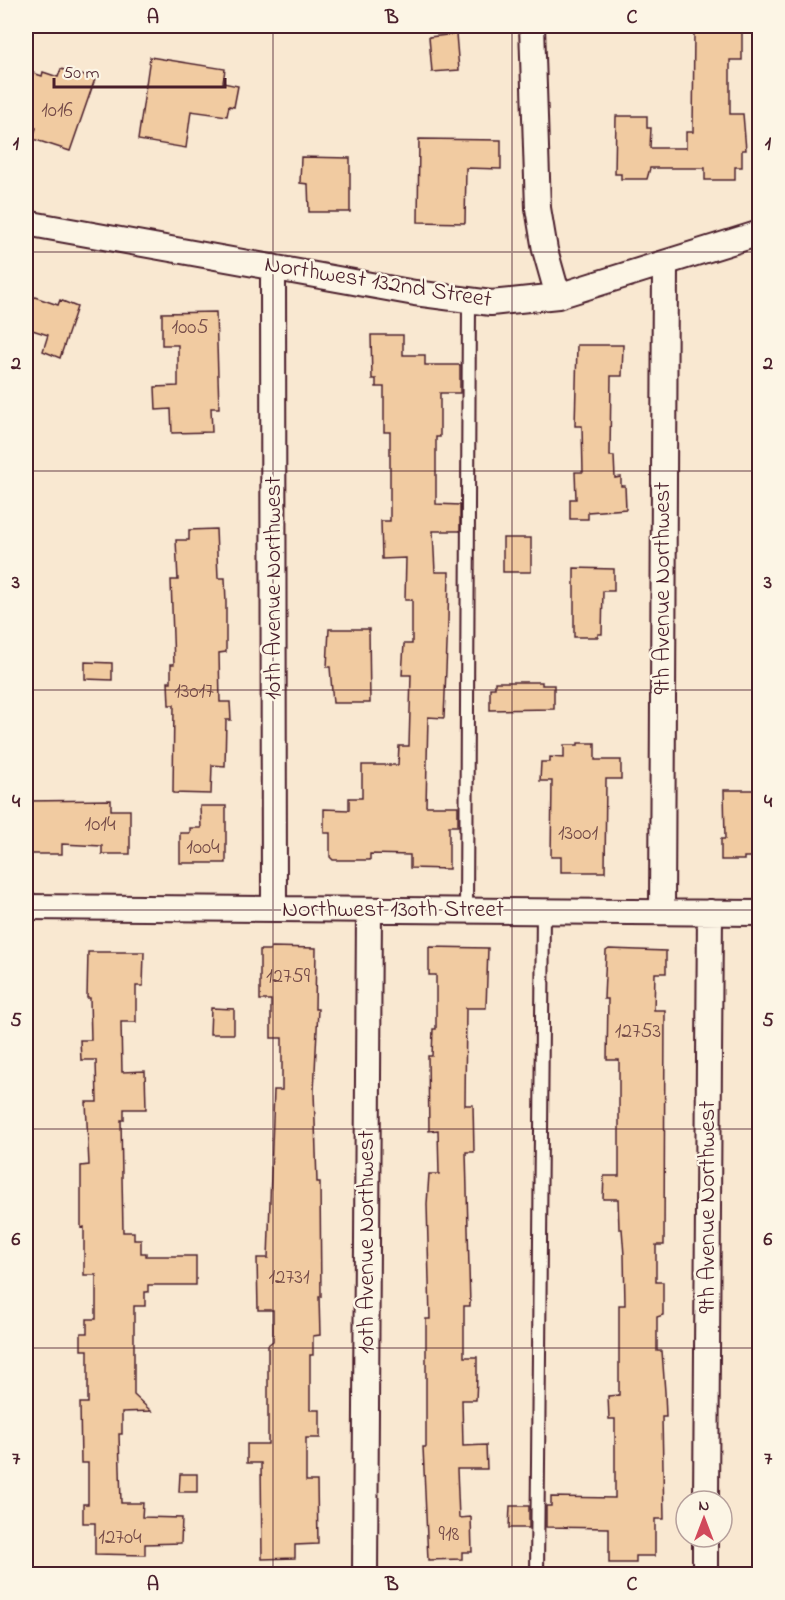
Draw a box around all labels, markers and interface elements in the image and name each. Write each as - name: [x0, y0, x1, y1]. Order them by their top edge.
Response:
- text: A: [147, 4, 159, 33]
- text: B: [384, 4, 399, 33]
- text: C: [627, 4, 638, 33]
- scale bar: [54, 51, 225, 89]
- text: 50 m: [63, 61, 100, 87]
- house number: 1016: [41, 96, 73, 126]
- text: 1: [13, 130, 20, 159]
- text: 1: [765, 130, 772, 159]
- street label: Northwest 132nd Street: [262, 248, 494, 318]
- house number: 1005: [172, 313, 208, 343]
- text: 2: [10, 350, 21, 379]
- text: 2: [762, 350, 773, 379]
- street label: 10th Avenue Northwest: [257, 476, 292, 700]
- street label: 9th Avenue Northwest: [646, 482, 681, 694]
- text: 3: [11, 569, 20, 598]
- text: 3: [763, 569, 772, 598]
- house number: 13017: [174, 677, 214, 707]
- text: 4: [12, 788, 21, 817]
- text: 4: [764, 788, 773, 817]
- house number: 1014: [84, 810, 116, 840]
- house number: 13001: [558, 819, 598, 849]
- house number: 1004: [186, 833, 220, 863]
- street label: Northwest 130th Street: [282, 893, 504, 928]
- house number: 12759: [266, 962, 311, 992]
- text: 5: [10, 1007, 22, 1036]
- text: 5: [762, 1007, 774, 1036]
- house number: 12753: [615, 1017, 661, 1047]
- street label: 9th Avenue Northwest: [691, 1101, 726, 1313]
- street label: 10th Avenue Northwest: [350, 1130, 385, 1354]
- text: 6: [12, 1226, 21, 1255]
- text: 6: [764, 1226, 773, 1255]
- house number: 12731: [268, 1263, 310, 1293]
- text: 7: [12, 1445, 21, 1474]
- text: 7: [764, 1445, 773, 1474]
- north arrow: [674, 1489, 734, 1549]
- text: N: [699, 1494, 710, 1518]
- house number: 918: [439, 1520, 460, 1550]
- house number: 12704: [98, 1523, 142, 1553]
- text: A: [147, 1571, 159, 1600]
- text: B: [384, 1571, 399, 1600]
- text: C: [627, 1571, 638, 1600]

